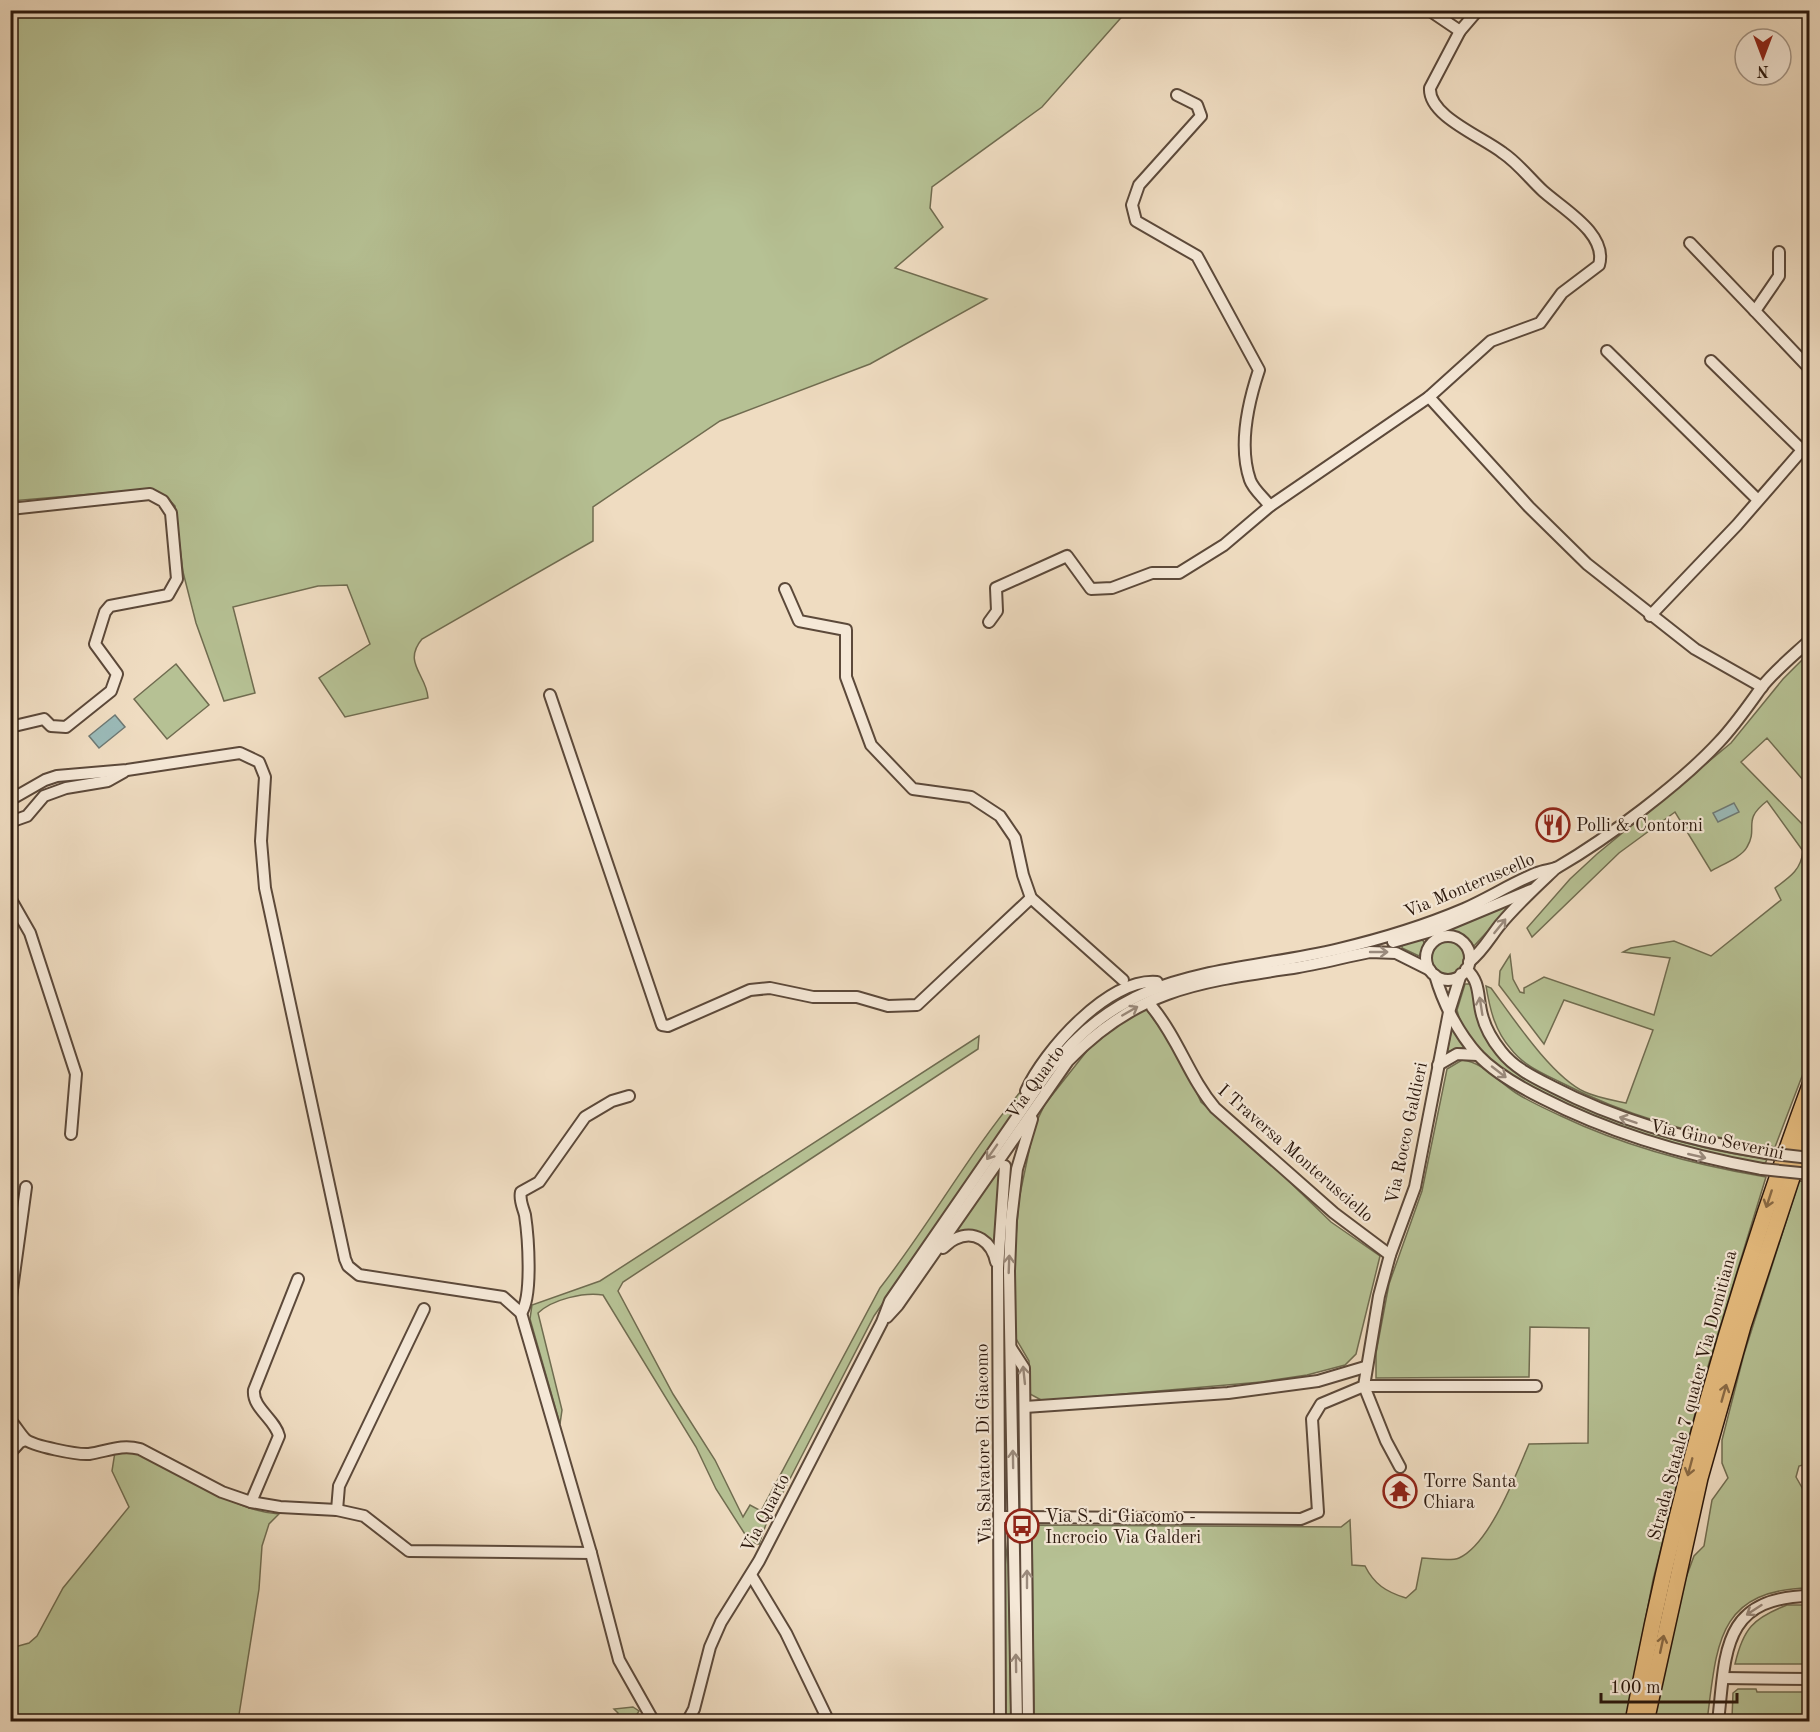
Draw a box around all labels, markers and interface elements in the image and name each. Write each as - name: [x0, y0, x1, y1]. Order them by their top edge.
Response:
- north arrow: [1733, 27, 1793, 87]
- text: N: [1756, 62, 1769, 78]
- restaurant icon: Polli & Contorni: [1535, 807, 1571, 843]
- place label: Polli & Contorni: [1576, 817, 1703, 835]
- street label: Via Monteruscello: [1402, 850, 1537, 922]
- one-way arrow: [1493, 918, 1506, 934]
- one-way arrow: [1369, 946, 1389, 958]
- one-way arrow: [1475, 997, 1486, 1017]
- one-way arrow: [1121, 1004, 1138, 1016]
- street label: Via Quarto: [1003, 1043, 1068, 1123]
- street label: Via Rocco Galdieri: [1383, 1060, 1431, 1206]
- one-way arrow: [1491, 1066, 1507, 1079]
- street label: I Traversa Monterusciello: [1214, 1082, 1377, 1226]
- one-way arrow: [1619, 1113, 1638, 1124]
- street label: Via Gino Severini: [1648, 1117, 1786, 1163]
- one-way arrow: [986, 1143, 998, 1160]
- one-way arrow: [1687, 1150, 1706, 1162]
- one-way arrow: [1763, 1189, 1774, 1208]
- street label: Strada Statale 7 quater Via Domitiana: [1646, 1248, 1740, 1542]
- one-way arrow: [1004, 1255, 1015, 1275]
- street label: Via Salvatore Di Giacomo: [973, 1343, 995, 1545]
- one-way arrow: [1018, 1366, 1029, 1385]
- one-way arrow: [1719, 1384, 1730, 1403]
- one-way arrow: [1007, 1449, 1019, 1469]
- one-way arrow: [1684, 1457, 1696, 1476]
- street label: Via Quarto: [738, 1471, 793, 1556]
- temple icon: Torre Santa Chiara: [1382, 1473, 1418, 1509]
- place label: Torre Santa Chiara: [1423, 1473, 1517, 1512]
- bus stop icon: Via S. di Giacomo - Incrocio Via Galderi: [1004, 1508, 1040, 1544]
- place label: Via S. di Giacomo - Incrocio Via Galderi: [1045, 1508, 1201, 1547]
- one-way arrow: [1021, 1570, 1033, 1590]
- one-way arrow: [1746, 1604, 1763, 1617]
- one-way arrow: [1657, 1634, 1668, 1654]
- one-way arrow: [1010, 1654, 1022, 1674]
- scale bar: [1601, 1666, 1738, 1704]
- text: 100 m: [1610, 1679, 1661, 1697]

